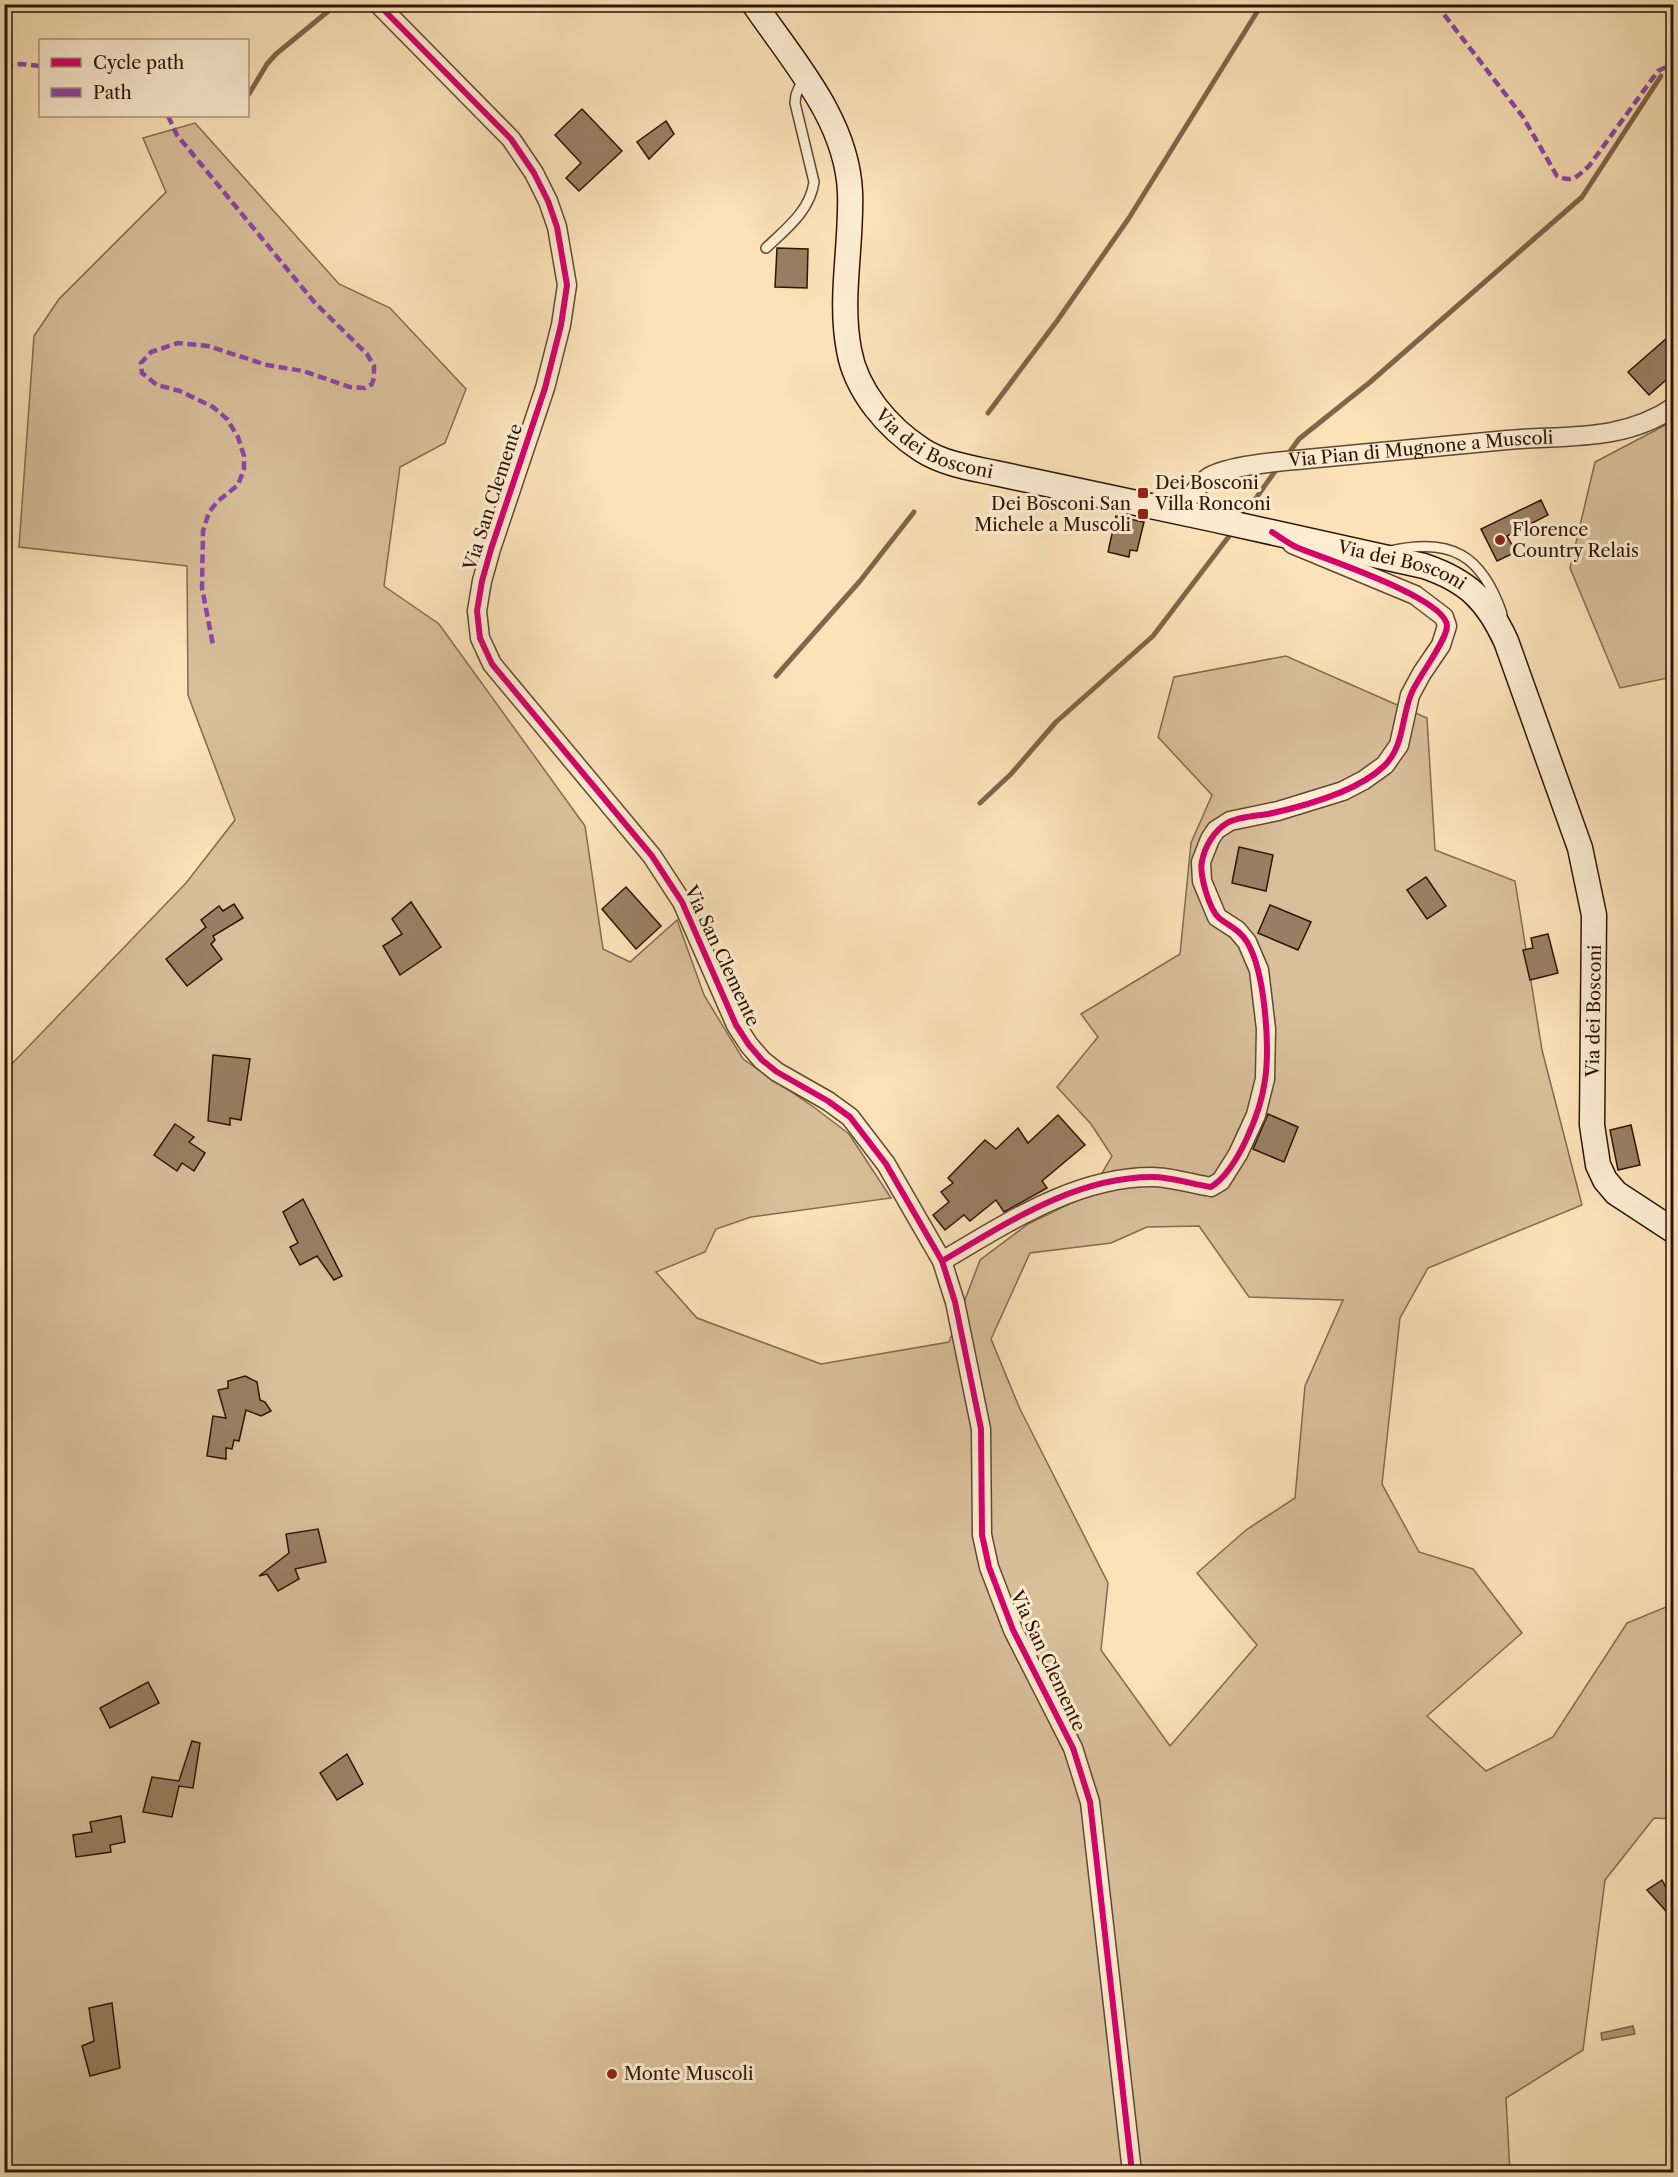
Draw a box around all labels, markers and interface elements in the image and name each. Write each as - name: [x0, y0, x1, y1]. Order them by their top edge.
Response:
- legend: [39, 39, 249, 117]
- text: Cycle path: [93, 52, 184, 74]
- text: Path: [93, 82, 132, 104]
- street label: Via dei Bosconi: [870, 404, 995, 483]
- street label: Via San Clemente: [459, 421, 527, 574]
- street label: Via Pian di Mugnone a Muscoli: [1286, 427, 1554, 472]
- place label: Dei Bosconi Villa Ronconi: [1154, 472, 1271, 515]
- marker: Dei Bosconi Villa Ronconi: [1136, 486, 1150, 500]
- place label: Dei Bosconi San Michele a Muscoli: [974, 493, 1132, 536]
- marker: Dei Bosconi San Michele a Muscoli: [1136, 507, 1150, 521]
- place label: Florence Country Relais: [1512, 519, 1639, 562]
- marker: Florence Country Relais: [1493, 533, 1507, 547]
- street label: Via dei Bosconi: [1335, 536, 1471, 595]
- street label: Via San Clemente: [679, 881, 764, 1030]
- street label: Via dei Bosconi: [1582, 944, 1606, 1078]
- street label: Via San Clemente: [1005, 1586, 1090, 1735]
- place label: Monte Muscoli: [624, 2063, 754, 2085]
- marker: Monte Muscoli: [605, 2067, 619, 2081]

